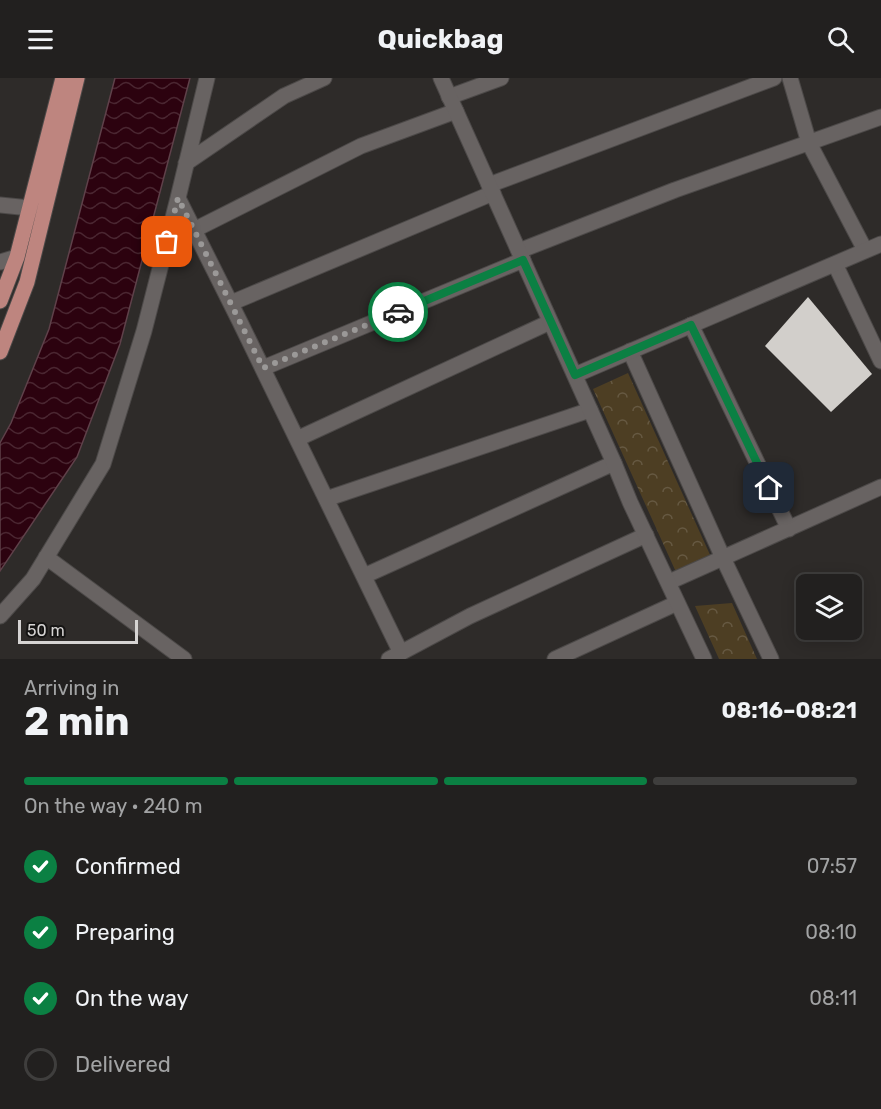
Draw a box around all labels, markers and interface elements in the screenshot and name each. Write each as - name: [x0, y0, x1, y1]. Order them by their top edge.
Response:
- icon: menu: [24, 23, 57, 56]
- text: Quickbag: [377, 23, 504, 55]
- icon: search: [824, 23, 857, 56]
- pin: [141, 216, 192, 267]
- icon: bag: [150, 225, 183, 258]
- courier: [368, 282, 428, 342]
- icon: car: [382, 296, 415, 329]
- pin: [743, 462, 794, 513]
- icon: home: [752, 471, 785, 504]
- map controls: [796, 574, 862, 640]
- button: layers: [796, 574, 862, 640]
- scale bar: [18, 617, 138, 644]
- text: 50 m: [27, 621, 65, 640]
- text: Arriving in: [24, 676, 119, 700]
- text: 08:16–08:21: [721, 697, 857, 724]
- text: 2 min: [24, 699, 130, 745]
- text: On the way · 240 m: [24, 794, 203, 818]
- icon: check: [24, 850, 57, 883]
- text: Confirmed: [75, 853, 181, 880]
- text: 07:57: [807, 854, 857, 878]
- icon: check: [24, 916, 57, 949]
- text: Preparing: [75, 919, 175, 946]
- text: 08:10: [805, 920, 857, 944]
- icon: check: [24, 982, 57, 1015]
- text: On the way: [75, 985, 189, 1012]
- text: 08:11: [809, 986, 857, 1010]
- text: Delivered: [75, 1051, 171, 1078]

